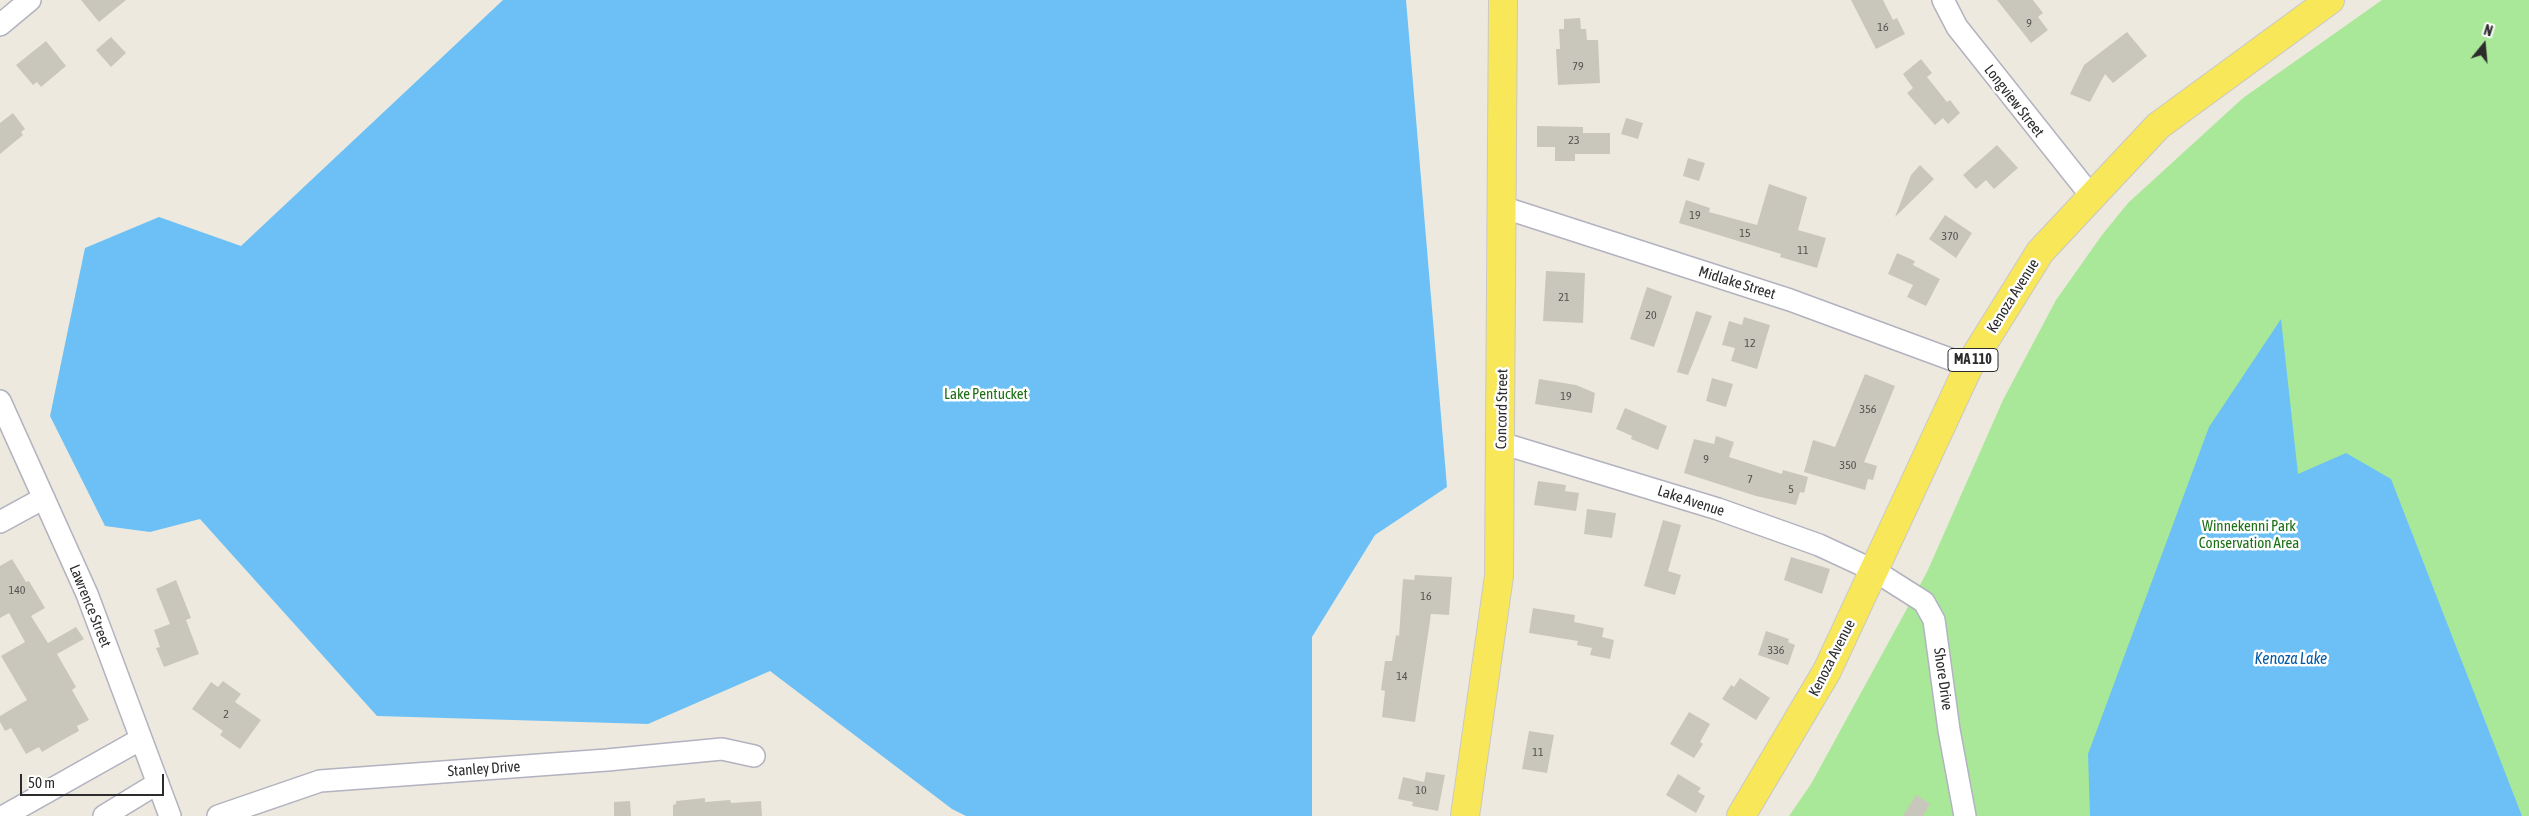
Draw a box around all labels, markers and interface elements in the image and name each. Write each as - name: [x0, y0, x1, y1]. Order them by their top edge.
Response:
- house number: 9: [2026, 16, 2032, 30]
- house number: 16: [1877, 20, 1889, 34]
- north arrow: [2459, 20, 2509, 70]
- text: N: [2482, 22, 2495, 40]
- house number: 79: [1572, 59, 1584, 73]
- street label: Longview Street: [1980, 61, 2048, 141]
- house number: 23: [1568, 133, 1580, 147]
- house number: 19: [1689, 208, 1701, 222]
- house number: 15: [1739, 226, 1751, 240]
- house number: 370: [1942, 229, 1958, 243]
- house number: 11: [1797, 243, 1809, 257]
- street label: Kenoza Avenue: [1983, 256, 2043, 336]
- street label: Midlake Street: [1696, 263, 1778, 303]
- house number: 21: [1558, 290, 1570, 304]
- house number: 20: [1645, 308, 1657, 322]
- house number: 12: [1744, 336, 1756, 350]
- road number: MA 110: [1948, 348, 1998, 372]
- street label: Concord Street: [1492, 369, 1512, 449]
- park label: Lake Pentucket: [944, 385, 1028, 403]
- house number: 19: [1560, 389, 1572, 403]
- house number: 356: [1860, 402, 1876, 416]
- house number: 9: [1703, 452, 1709, 466]
- house number: 350: [1840, 458, 1856, 472]
- house number: 7: [1747, 472, 1753, 486]
- street label: Lake Avenue: [1655, 482, 1727, 520]
- house number: 5: [1788, 482, 1794, 496]
- park label: Winnekenni Park Conservation Area: [2199, 517, 2299, 552]
- street label: Lawrence Street: [65, 562, 115, 650]
- house number: 140: [9, 583, 25, 597]
- house number: 16: [1420, 589, 1432, 603]
- street label: Kenoza Avenue: [1805, 616, 1859, 700]
- house number: 336: [1768, 643, 1784, 657]
- street label: Shore Drive: [1930, 647, 1956, 711]
- water label: Kenoza Lake: [2255, 649, 2327, 669]
- house number: 14: [1396, 669, 1408, 683]
- house number: 2: [223, 707, 229, 721]
- house number: 11: [1532, 745, 1544, 759]
- street label: Stanley Drive: [447, 757, 521, 781]
- scale bar: [22, 764, 166, 796]
- text: 50 m: [28, 774, 55, 791]
- house number: 10: [1415, 783, 1427, 797]

